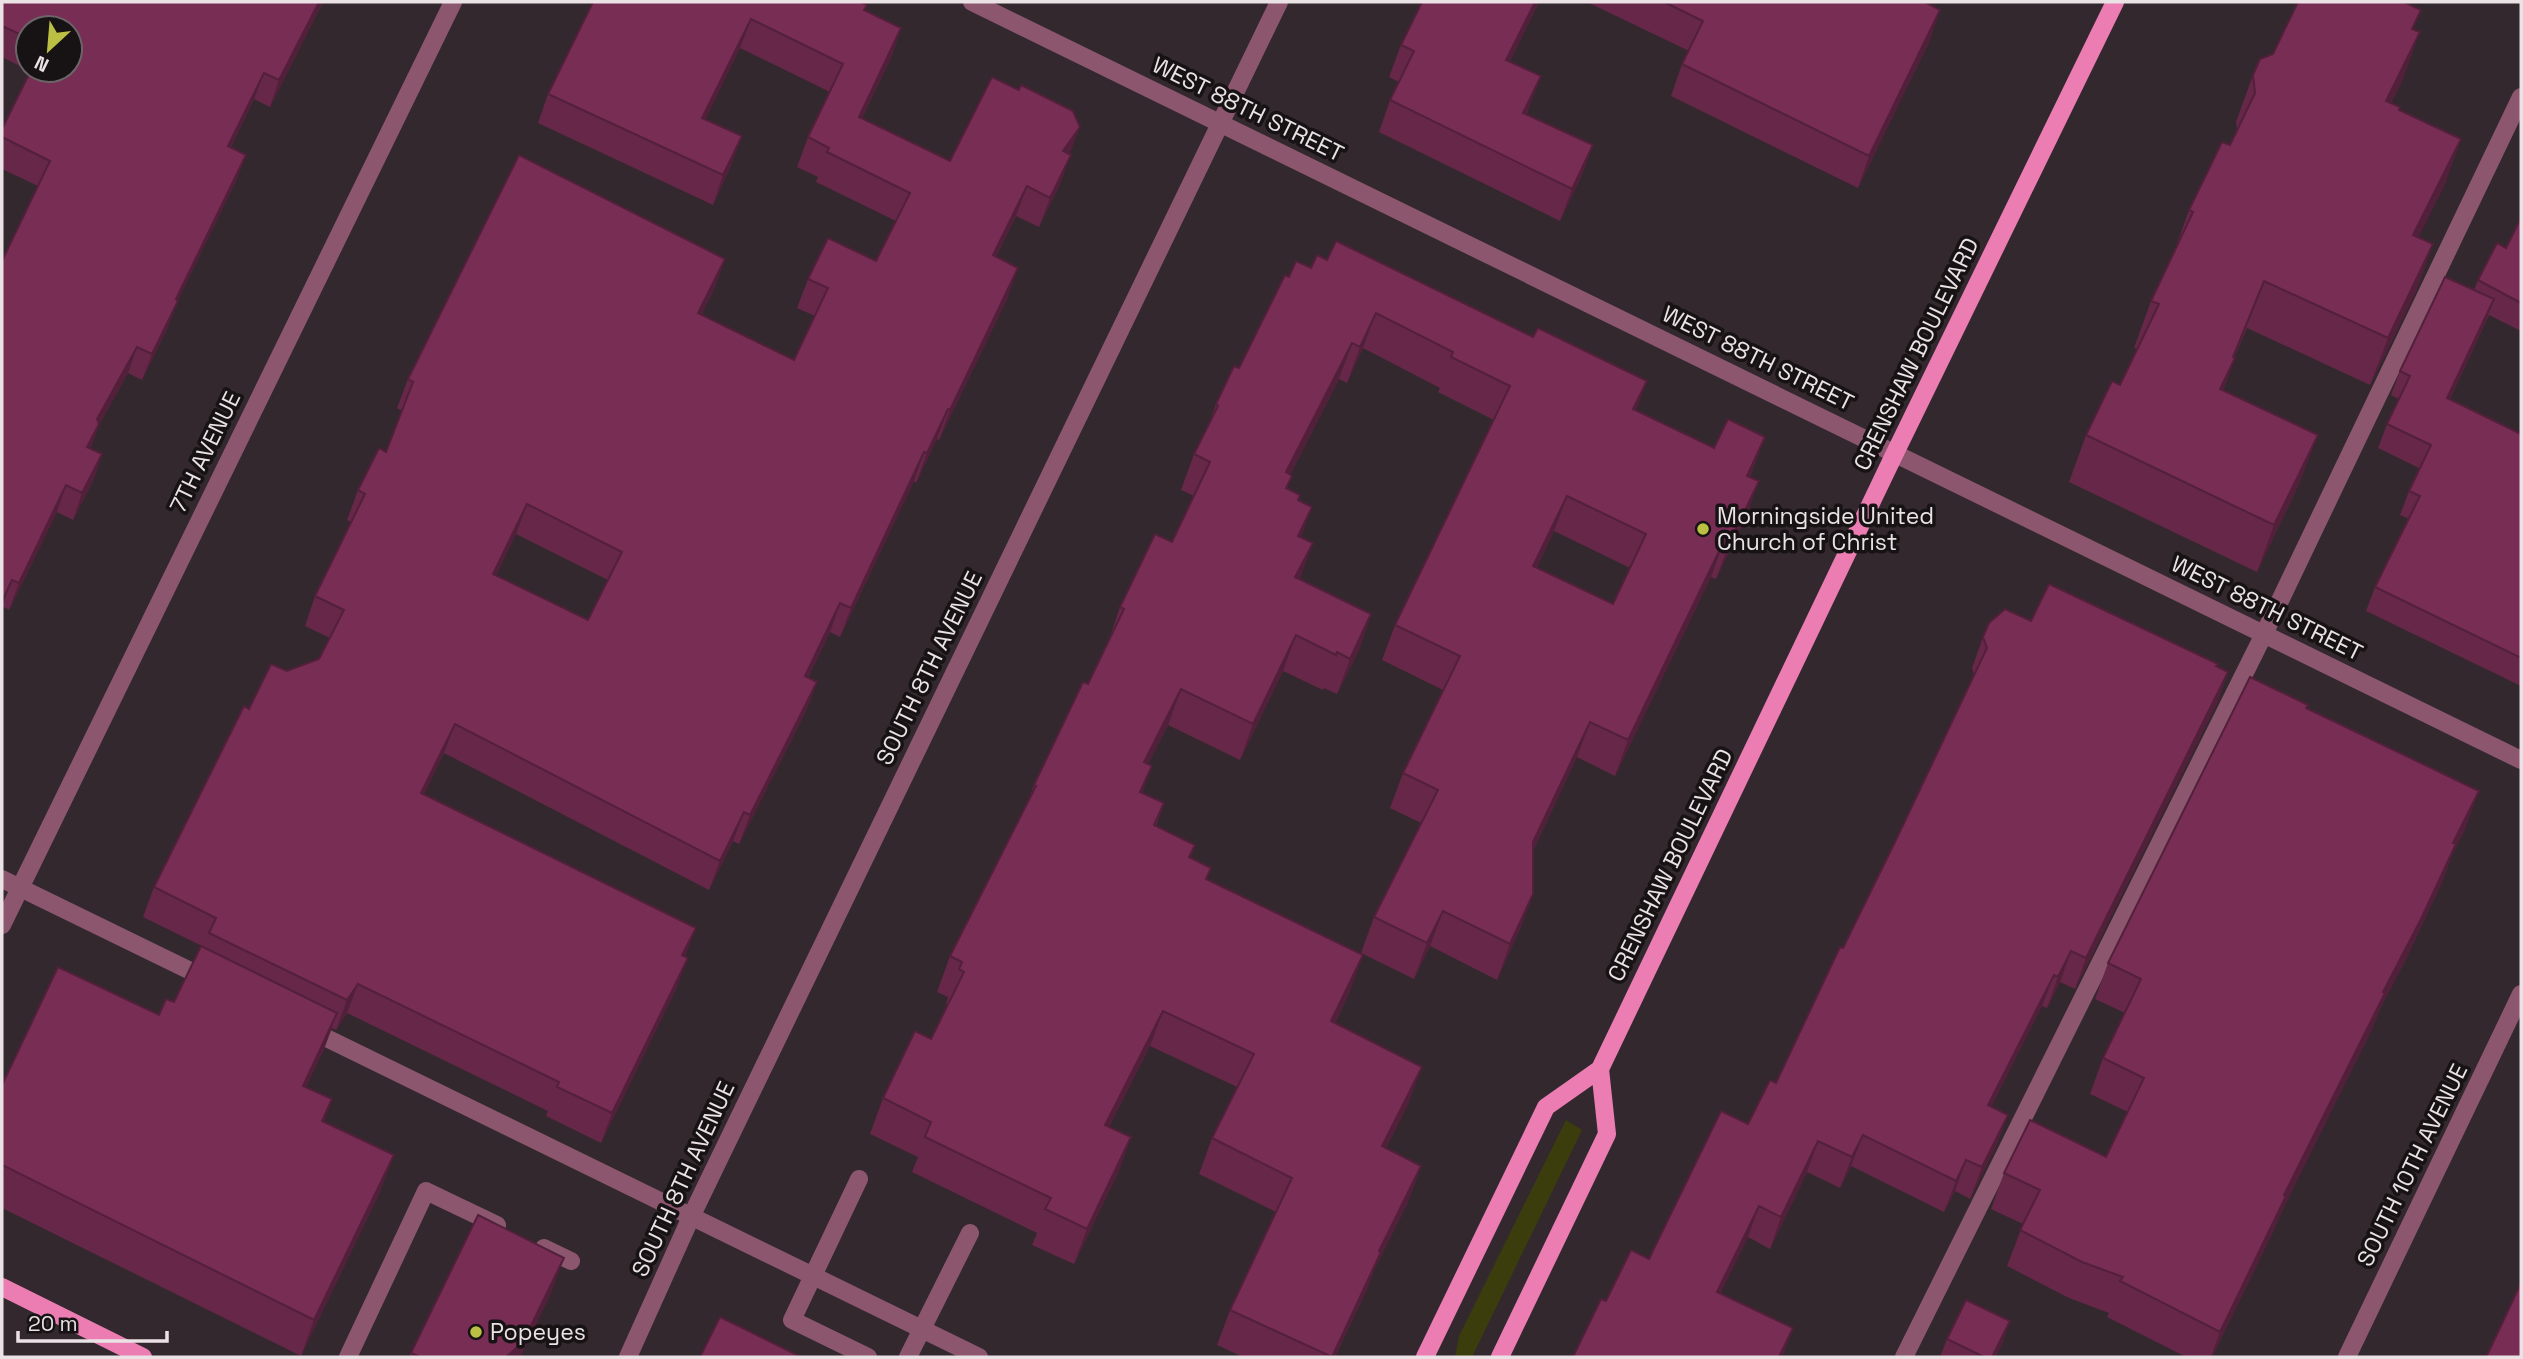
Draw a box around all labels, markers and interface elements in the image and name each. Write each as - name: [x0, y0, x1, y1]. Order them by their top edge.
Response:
- north arrow: [14, 14, 84, 84]
- text: N: [31, 50, 53, 78]
- street label: WEST 88TH STREET: [1147, 50, 1349, 168]
- street label: CRENSHAW BOULEVARD: [1847, 233, 1985, 475]
- street label: WEST 88TH STREET: [1657, 299, 1859, 417]
- street label: 7TH AVENUE: [163, 386, 247, 518]
- place label: Morningside United Church of Christ: [1717, 501, 1934, 557]
- marker: Morningside United Church of Christ: [1695, 521, 1711, 537]
- street label: WEST 88TH STREET: [2166, 549, 2368, 667]
- street label: SOUTH 8TH AVENUE: [869, 566, 989, 770]
- street label: CRENSHAW BOULEVARD: [1601, 744, 1739, 986]
- street label: SOUTH 10TH AVENUE: [2350, 1059, 2474, 1271]
- street label: SOUTH 8TH AVENUE: [625, 1077, 741, 1281]
- scale bar: [18, 1300, 166, 1344]
- text: 20 m: [28, 1310, 78, 1337]
- place label: Popeyes: [490, 1317, 586, 1347]
- marker: Popeyes: [468, 1324, 484, 1340]

